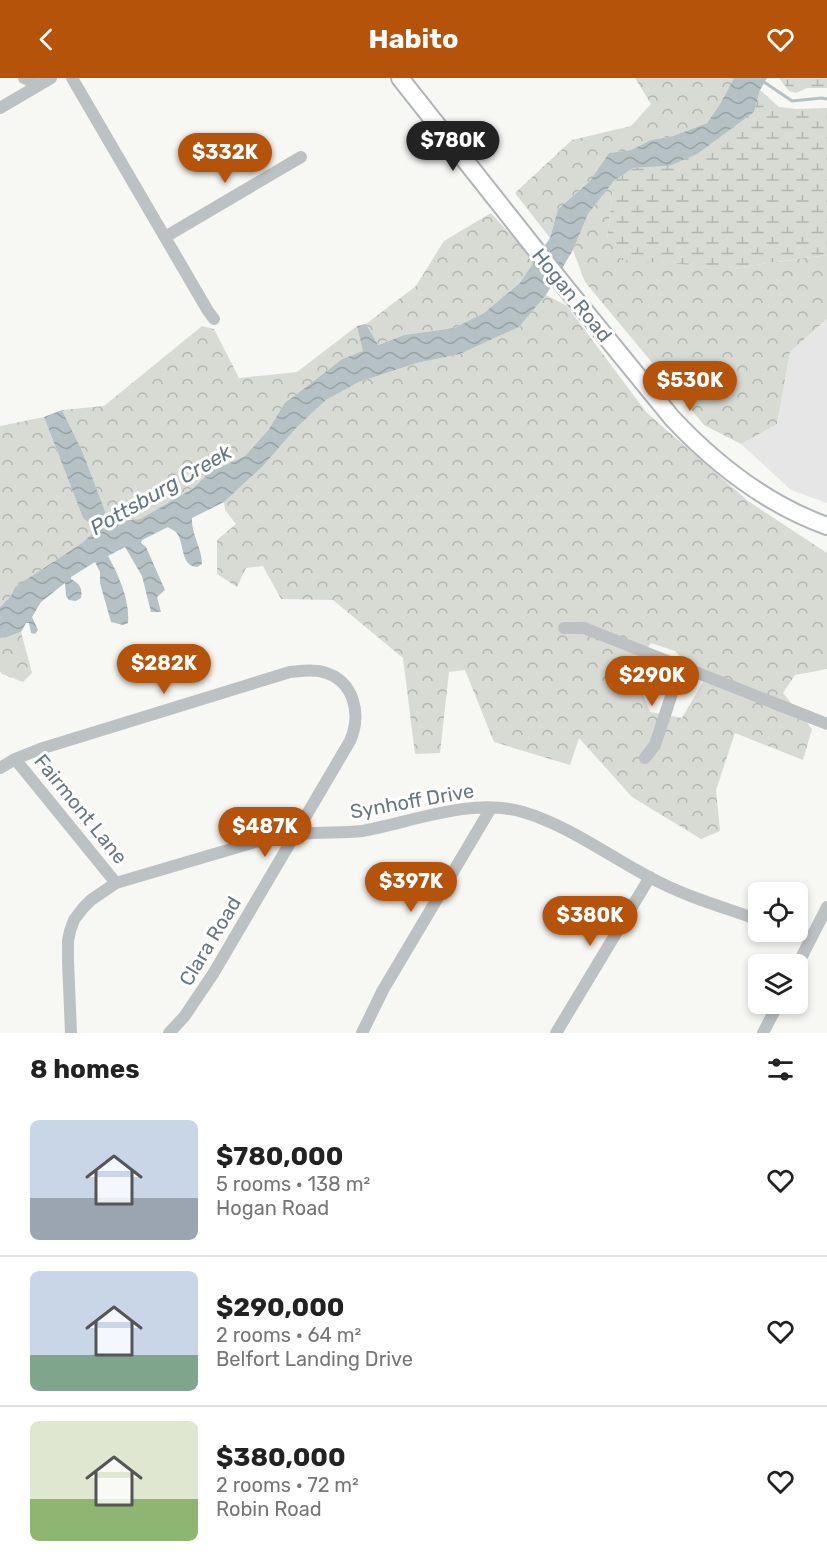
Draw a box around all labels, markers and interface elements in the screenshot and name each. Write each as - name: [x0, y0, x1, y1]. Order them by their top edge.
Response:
- icon: back: [30, 23, 63, 56]
- text: Habito: [369, 23, 458, 55]
- icon: heart: [764, 23, 797, 56]
- pin: $780K: [411, 121, 495, 172]
- text: $780K: [420, 128, 486, 152]
- pin: $332K: [183, 133, 267, 184]
- text: $332K: [192, 140, 258, 164]
- street label: Hogan Road: [527, 243, 617, 347]
- pin: $530K: [648, 361, 732, 412]
- text: $530K: [657, 368, 723, 392]
- water label: Pottsburg Creek: [86, 438, 237, 540]
- pin: $282K: [122, 644, 206, 695]
- text: $282K: [131, 651, 197, 675]
- pin: $290K: [610, 656, 694, 707]
- text: $290K: [619, 663, 685, 687]
- street label: Fairmont Lane: [29, 749, 133, 869]
- street label: Synhoff Drive: [348, 778, 476, 824]
- pin: $487K: [223, 807, 307, 858]
- text: $487K: [232, 814, 298, 838]
- pin: $397K: [369, 862, 453, 913]
- text: $397K: [379, 869, 443, 893]
- map controls: [748, 882, 808, 1014]
- button: locate: [748, 882, 808, 942]
- street label: Clara Road: [174, 892, 246, 990]
- pin: $380K: [548, 896, 632, 947]
- text: $380K: [557, 903, 623, 927]
- button: layers: [748, 954, 808, 1014]
- icon: filters: [764, 1053, 797, 1086]
- text: 8 homes: [30, 1054, 140, 1085]
- text: $780,000: [216, 1141, 343, 1172]
- icon: home: [78, 1144, 150, 1216]
- icon: heart: [764, 1164, 797, 1197]
- text: 5 rooms · 138 m²: [216, 1172, 370, 1196]
- text: Hogan Road: [216, 1196, 329, 1220]
- text: $290,000: [216, 1292, 345, 1323]
- icon: home: [78, 1295, 150, 1367]
- icon: heart: [764, 1315, 797, 1348]
- text: 2 rooms · 64 m²: [216, 1323, 361, 1347]
- text: Belfort Landing Drive: [216, 1347, 413, 1371]
- text: $380,000: [216, 1442, 346, 1473]
- icon: home: [78, 1445, 150, 1517]
- icon: heart: [764, 1465, 797, 1498]
- text: 2 rooms · 72 m²: [216, 1473, 359, 1497]
- text: Robin Road: [216, 1497, 322, 1521]

